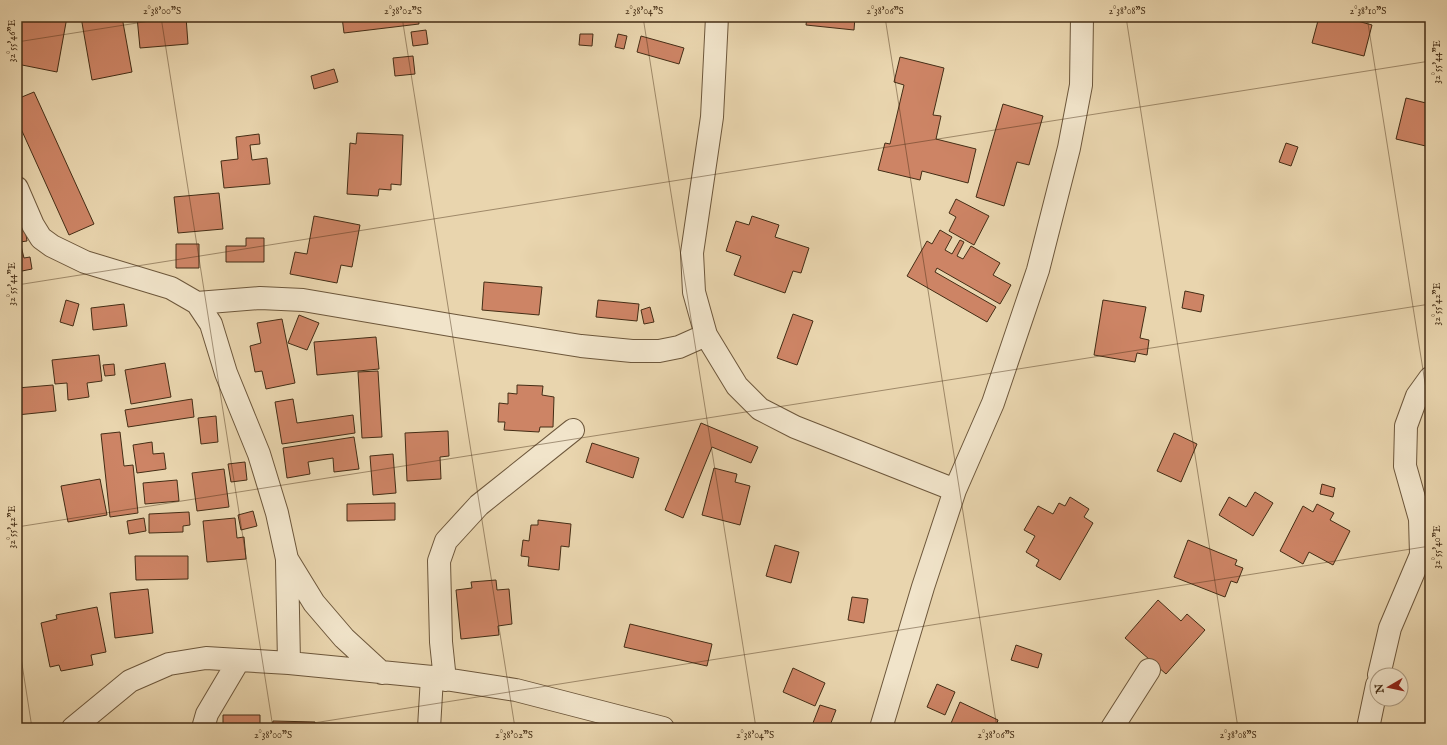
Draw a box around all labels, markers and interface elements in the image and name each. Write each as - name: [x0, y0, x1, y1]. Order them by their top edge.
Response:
- text: 2°38'00"S: [143, 5, 181, 18]
- text: 2°38'02"S: [384, 5, 422, 18]
- text: 2°38'04"S: [625, 5, 663, 18]
- text: 2°38'06"S: [866, 5, 904, 18]
- text: 2°38'08"S: [1108, 5, 1146, 18]
- text: 2°38'10"S: [1350, 5, 1386, 18]
- text: 32°55'46"E: [6, 20, 19, 62]
- text: 32°55'44"E: [1431, 40, 1444, 84]
- text: 32°55'44"E: [6, 262, 19, 306]
- text: 32°55'42"E: [1431, 282, 1444, 326]
- text: 32°55'42"E: [6, 505, 19, 549]
- text: 32°55'40"E: [1431, 525, 1444, 569]
- north arrow: [1369, 667, 1409, 707]
- text: N: [1372, 682, 1388, 695]
- text: 2°38'00"S: [254, 729, 292, 742]
- text: 2°38'02"S: [495, 729, 533, 742]
- text: 2°38'04"S: [736, 729, 774, 742]
- text: 2°38'06"S: [977, 729, 1015, 742]
- text: 2°38'08"S: [1219, 729, 1257, 742]

